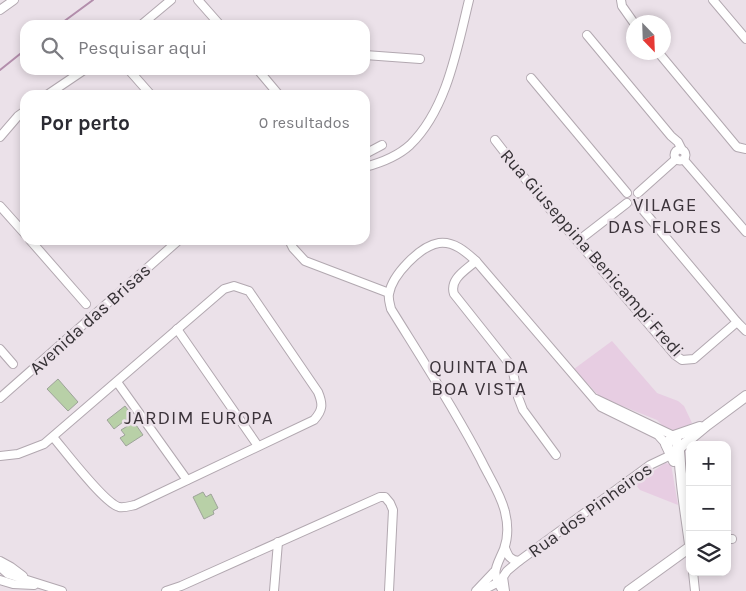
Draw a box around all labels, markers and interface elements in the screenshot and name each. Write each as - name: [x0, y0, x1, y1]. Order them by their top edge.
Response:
- north arrow: [626, 15, 671, 60]
- search box: [20, 20, 370, 75]
- icon: search: [38, 34, 66, 62]
- text: Pesquisar aqui: [78, 37, 207, 59]
- text: Por perto: [40, 111, 130, 135]
- text: 0 resultados: [259, 113, 350, 132]
- street label: Rua Giuseppina Benicampi Fredi: [496, 145, 688, 361]
- district label: VILAGE DAS FLORES: [608, 194, 722, 238]
- street label: Avenida das Brisas: [25, 259, 155, 379]
- district label: QUINTA DA BOA VISTA: [429, 356, 529, 400]
- district label: JARDIM EUROPA: [124, 407, 274, 429]
- map controls: [686, 441, 731, 576]
- button: +: [686, 441, 731, 486]
- street label: Rua dos Pinheiros: [524, 458, 656, 562]
- button: −: [686, 486, 731, 531]
- button: layers: [686, 531, 731, 576]

